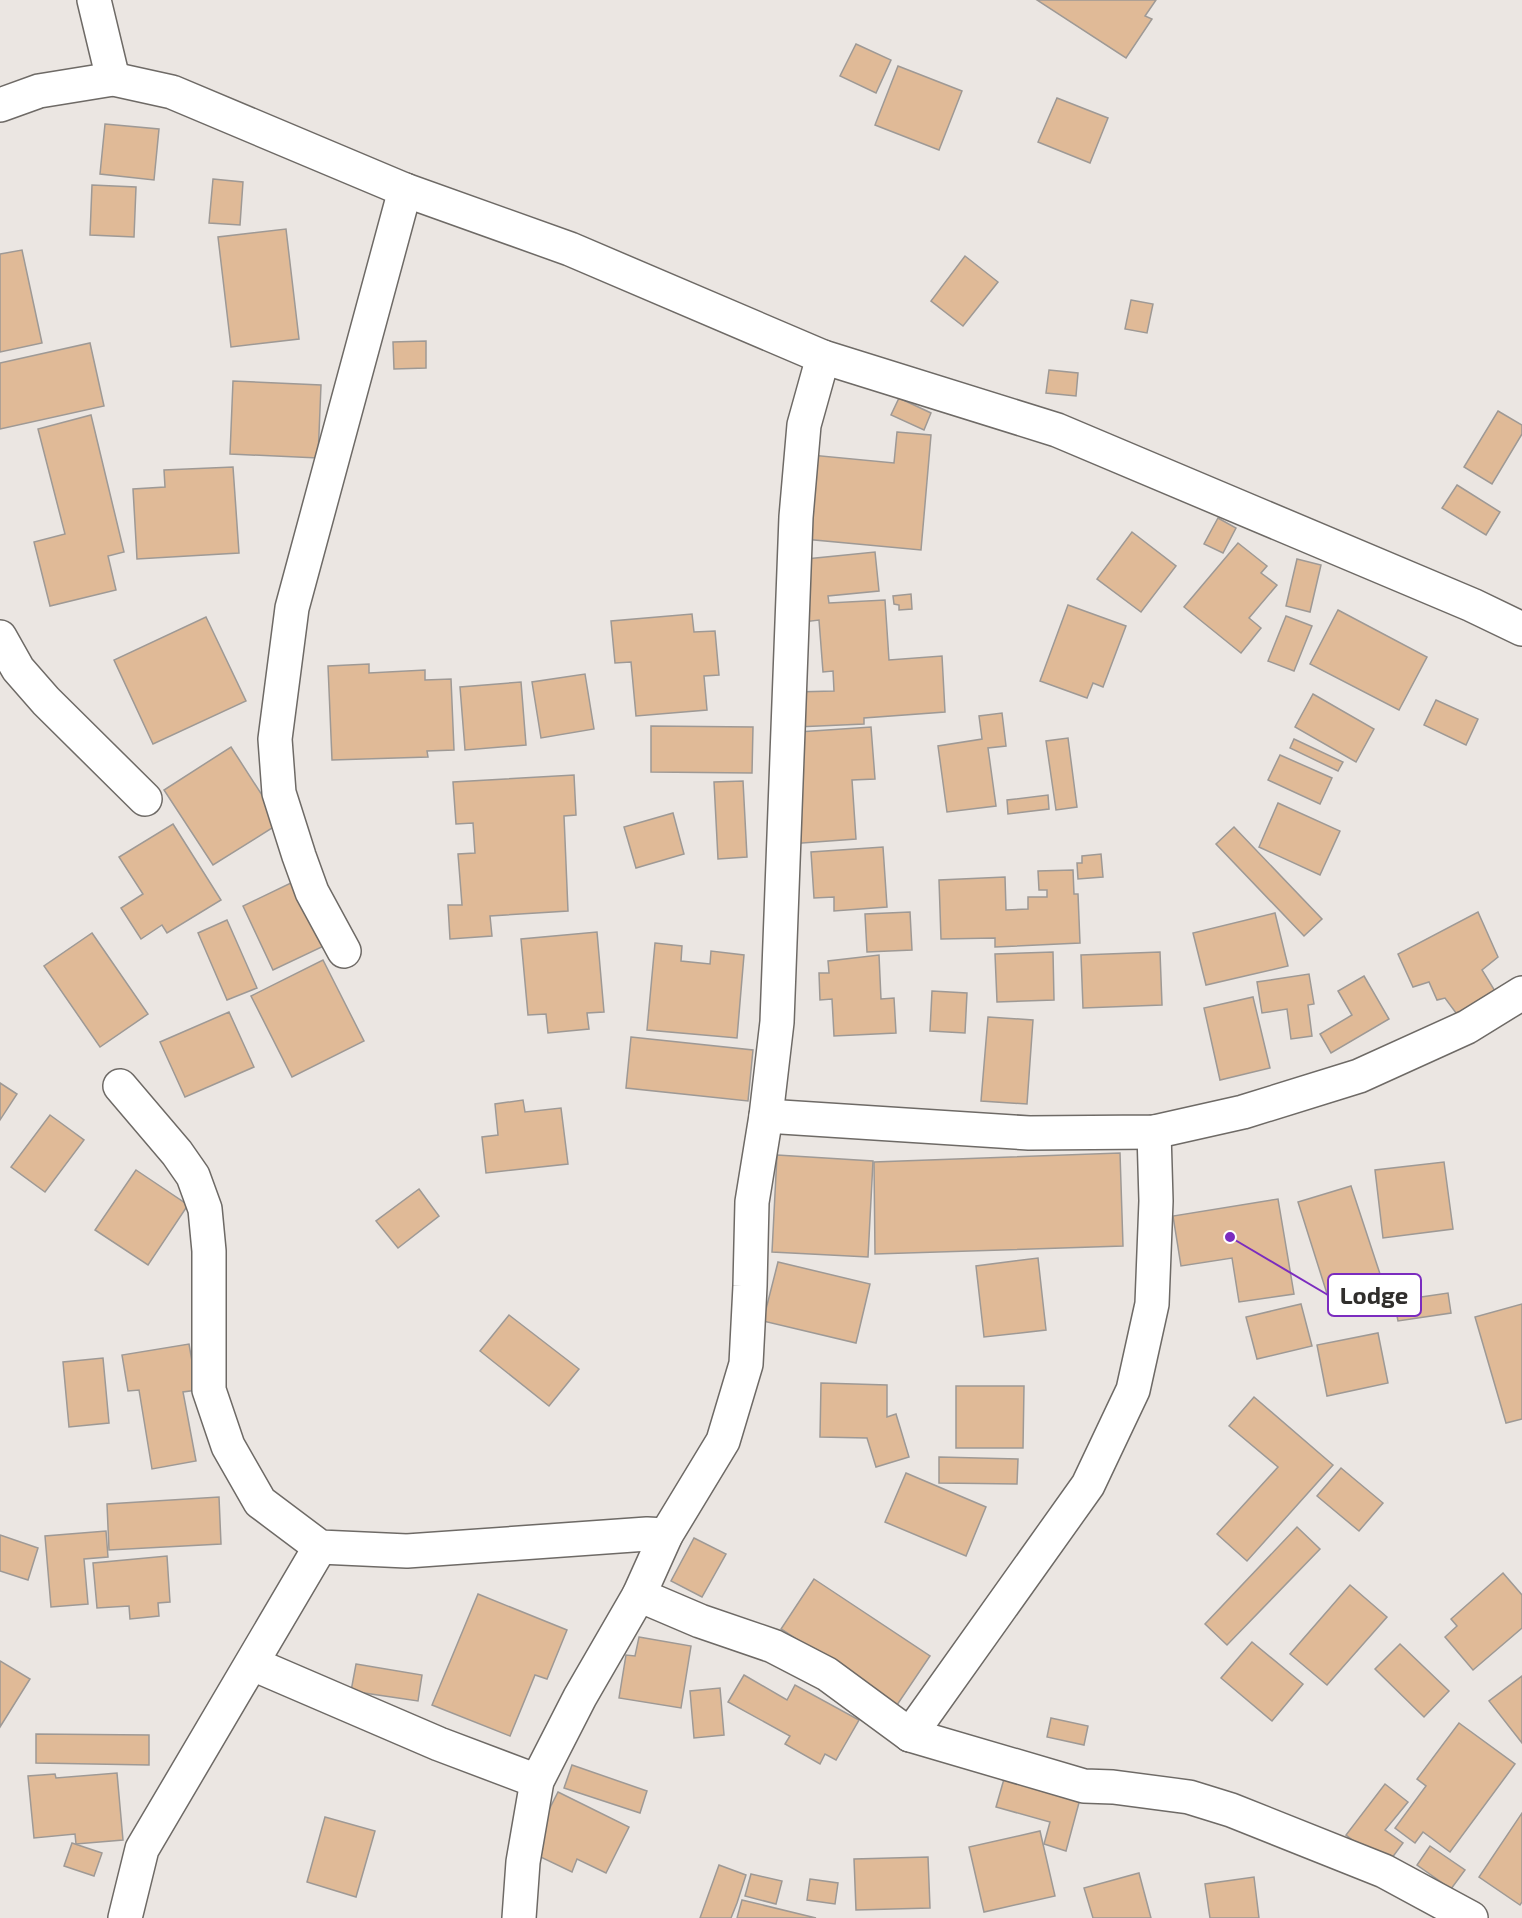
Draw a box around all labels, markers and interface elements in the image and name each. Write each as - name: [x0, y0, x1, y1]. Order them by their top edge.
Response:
- callout: Lodge: [1328, 1274, 1421, 1316]
- text: Lodge: [1340, 1280, 1408, 1309]

